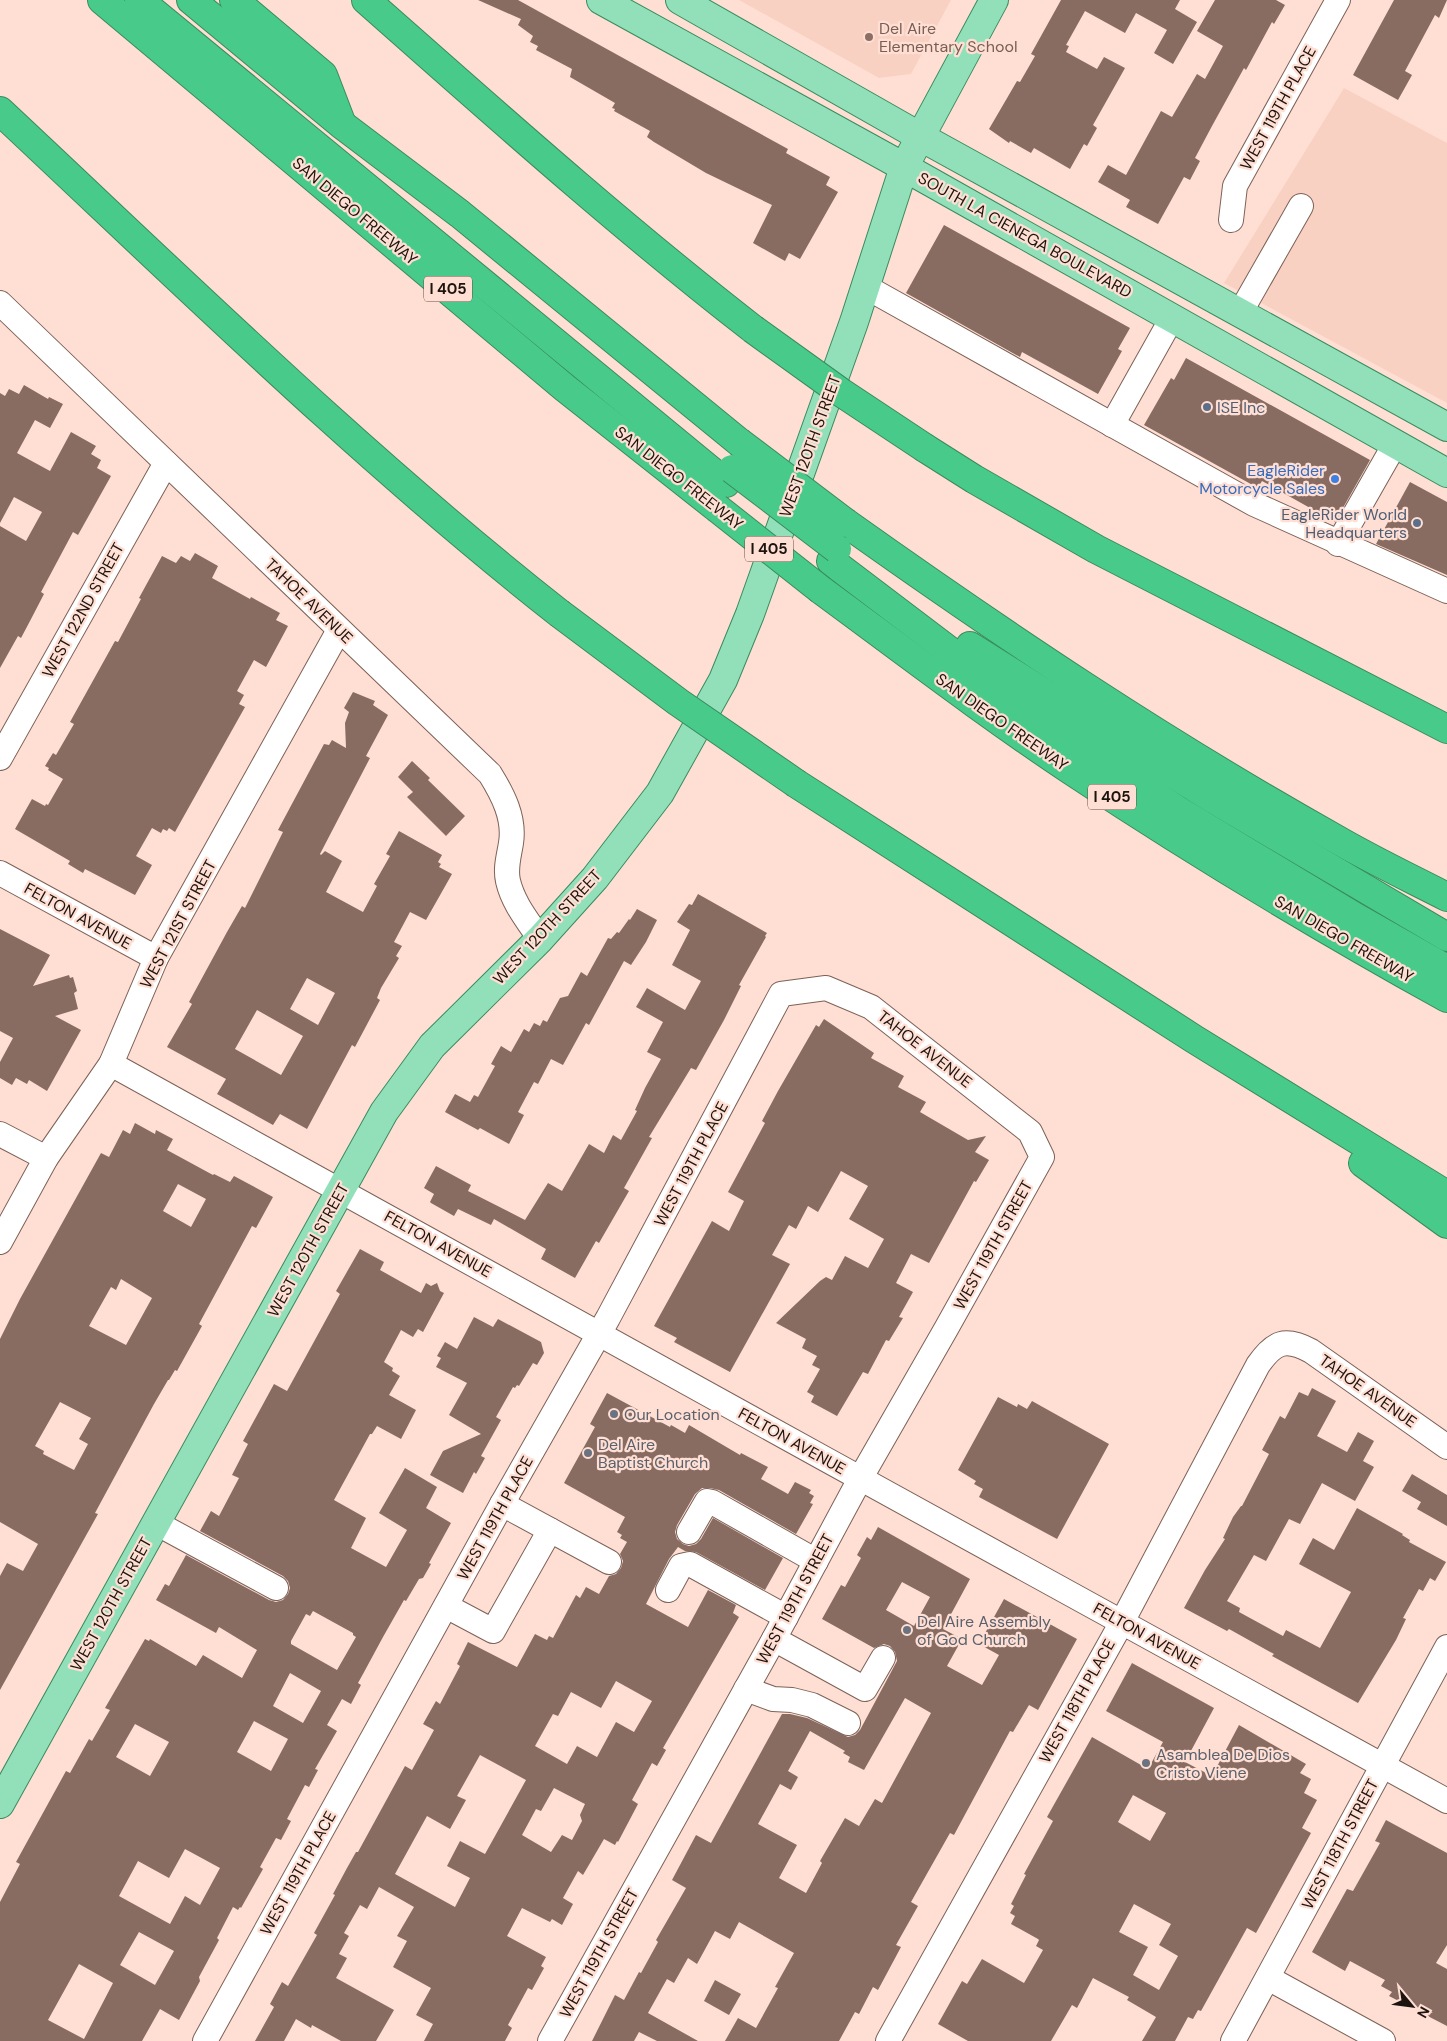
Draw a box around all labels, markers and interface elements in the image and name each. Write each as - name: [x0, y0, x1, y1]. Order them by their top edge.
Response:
- place label: Del Aire Elementary School: [879, 18, 1017, 57]
- marker: Del Aire Elementary School: [863, 31, 875, 43]
- street label: WEST 119TH PLACE: [1235, 42, 1321, 174]
- street label: SAN DIEGO FREEWAY: [288, 152, 422, 270]
- street label: SOUTH LA CIENEGA BOULEVARD: [914, 167, 1136, 303]
- road number: I 405: [424, 276, 472, 302]
- street label: WEST 120TH STREET: [775, 372, 845, 520]
- place label: ISE Inc: [1217, 397, 1265, 418]
- marker: ISE Inc: [1201, 401, 1213, 413]
- street label: SAN DIEGO FREEWAY: [611, 421, 747, 535]
- place label: EagleRider Motorcycle Sales: [1199, 460, 1325, 499]
- marker: EagleRider Motorcycle Sales: [1329, 473, 1341, 485]
- place label: EagleRider World Headquarters: [1281, 504, 1407, 543]
- marker: EagleRider World Headquarters: [1411, 517, 1423, 529]
- road number: I 405: [745, 536, 793, 562]
- street label: WEST 122ND STREET: [37, 539, 129, 681]
- street label: TAHOE AVENUE: [261, 554, 357, 648]
- street label: SAN DIEGO FREEWAY: [932, 668, 1072, 776]
- road number: I 405: [1088, 784, 1136, 810]
- street label: WEST 121ST STREET: [135, 856, 221, 992]
- street label: WEST 120TH STREET: [488, 865, 606, 989]
- street label: FELTON AVENUE: [21, 878, 135, 954]
- street label: SAN DIEGO FREEWAY: [1271, 891, 1417, 987]
- street label: TAHOE AVENUE: [873, 1006, 977, 1092]
- street label: WEST 119TH PLACE: [649, 1098, 733, 1230]
- street label: WEST 119TH STREET: [949, 1177, 1037, 1313]
- street label: WEST 120TH STREET: [262, 1179, 354, 1321]
- street label: FELTON AVENUE: [381, 1206, 495, 1282]
- street label: TAHOE AVENUE: [1315, 1350, 1421, 1432]
- street label: FELTON AVENUE: [735, 1403, 849, 1479]
- place label: Our Location: [624, 1404, 720, 1425]
- marker: Our Location: [608, 1408, 620, 1420]
- place label: Del Aire Baptist Church: [598, 1434, 708, 1473]
- marker: Del Aire Baptist Church: [582, 1447, 594, 1459]
- street label: WEST 119TH PLACE: [452, 1452, 538, 1584]
- street label: WEST 119TH STREET: [752, 1530, 838, 1668]
- street label: WEST 120TH STREET: [65, 1533, 157, 1675]
- street label: FELTON AVENUE: [1090, 1598, 1204, 1674]
- place label: Del Aire Assembly of God Church: [917, 1611, 1051, 1650]
- marker: Del Aire Assembly of God Church: [901, 1624, 913, 1636]
- street label: WEST 118TH PLACE: [1034, 1635, 1120, 1767]
- place label: Asamblea De Dios Cristo Viene: [1156, 1744, 1290, 1783]
- marker: Asamblea De Dios Cristo Viene: [1140, 1757, 1152, 1769]
- street label: WEST 118TH STREET: [1297, 1775, 1383, 1913]
- street label: WEST 119TH PLACE: [255, 1807, 341, 1939]
- street label: WEST 119TH STREET: [555, 1885, 643, 2021]
- north arrow: [1387, 1981, 1437, 2031]
- text: N: [1413, 2003, 1434, 2021]

